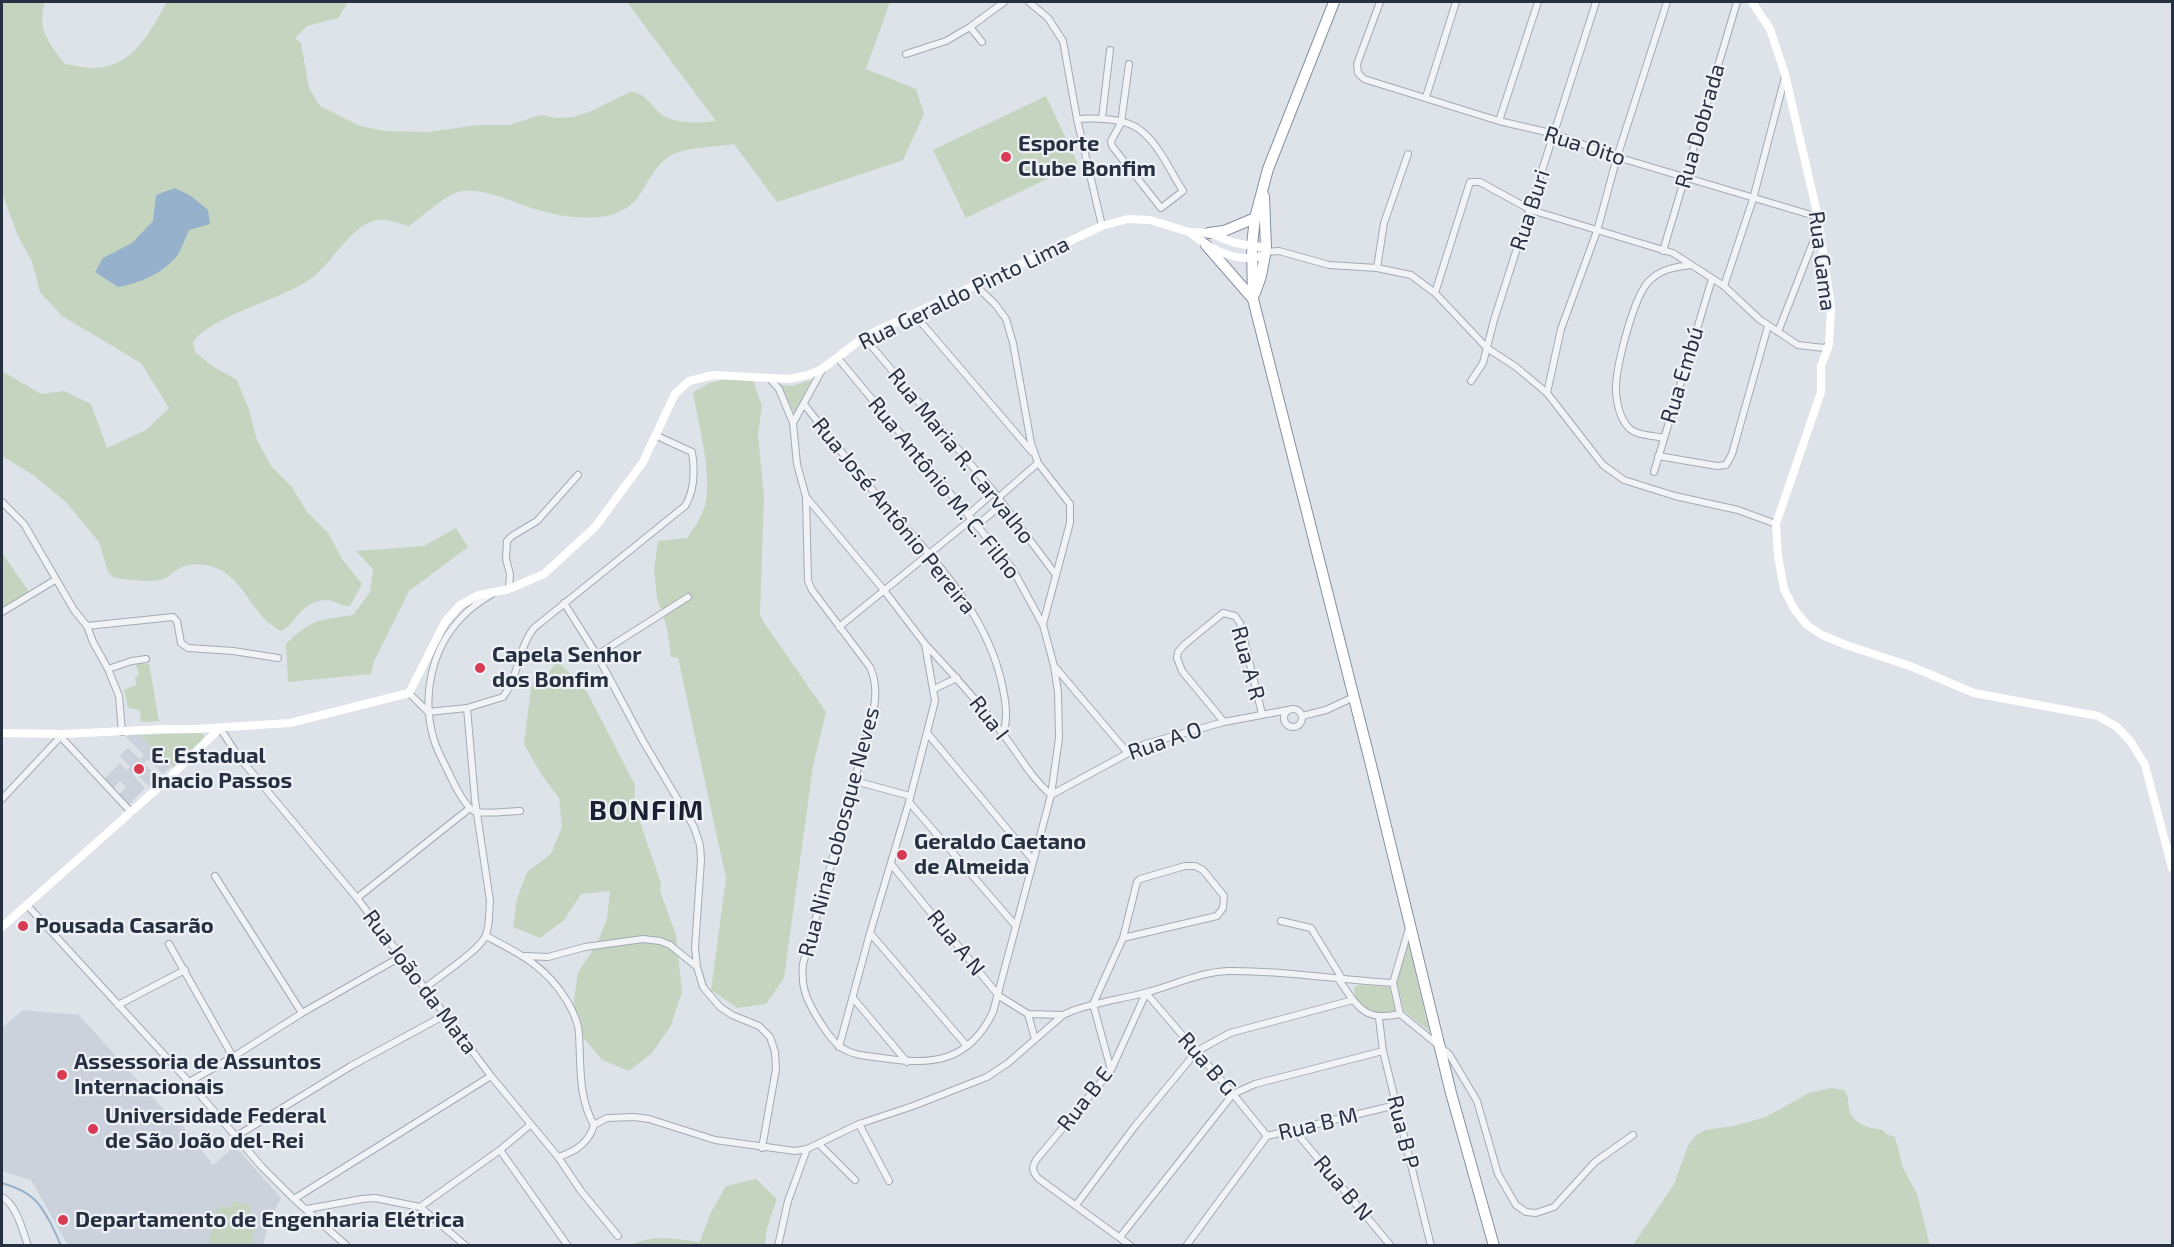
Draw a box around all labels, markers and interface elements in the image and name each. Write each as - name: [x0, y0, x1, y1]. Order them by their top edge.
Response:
- street label: Rua Dobrada: [1670, 61, 1730, 191]
- street label: Rua Oito: [1541, 120, 1629, 172]
- place label: Esporte Clube Bonfim: [1018, 131, 1156, 182]
- marker: Esporte Clube Bonfim: [999, 150, 1013, 164]
- street label: Rua Buri: [1505, 166, 1555, 254]
- street label: Rua Gama: [1803, 210, 1841, 312]
- street label: Rua Geraldo Pinto Lima: [854, 230, 1074, 356]
- street label: Rua Embú: [1655, 323, 1709, 427]
- street label: Rua Maria R. Carvalho: [882, 363, 1040, 549]
- street label: Rua Antônio M. C. Filho: [862, 392, 1026, 584]
- street label: Rua José Antônio Pereira: [807, 412, 981, 620]
- street label: Rua A R: [1226, 623, 1270, 703]
- place label: Capela Senhor dos Bonfim: [492, 642, 642, 694]
- marker: Capela Senhor dos Bonfim: [473, 661, 487, 675]
- street label: Rua I: [964, 691, 1014, 745]
- street label: Rua Nina Lobosque Neves: [793, 704, 885, 960]
- street label: Rua A O: [1125, 716, 1205, 766]
- place label: E. Estadual Inacio Passos: [151, 743, 292, 794]
- marker: E. Estadual Inacio Passos: [132, 762, 146, 776]
- district label: BONFIM: [589, 794, 705, 828]
- place label: Geraldo Caetano de Almeida: [914, 829, 1086, 880]
- marker: Geraldo Caetano de Almeida: [895, 848, 909, 862]
- street label: Rua João da Mata: [357, 905, 483, 1059]
- street label: Rua A N: [921, 905, 991, 981]
- place label: Pousada Casarão: [35, 913, 214, 939]
- marker: Pousada Casarão: [16, 919, 30, 933]
- street label: Rua B G: [1172, 1027, 1242, 1101]
- place label: Assessoria de Assuntos Internacionais: [74, 1049, 321, 1100]
- street label: Rua B E: [1052, 1062, 1118, 1136]
- marker: Assessoria de Assuntos Internacionais: [55, 1068, 69, 1082]
- street label: Rua B P: [1381, 1093, 1425, 1171]
- street label: Rua B M: [1276, 1102, 1360, 1146]
- place label: Universidade Federal de São João del-Rei: [105, 1103, 326, 1154]
- marker: Universidade Federal de São João del-Rei: [86, 1122, 100, 1136]
- street label: Rua B N: [1308, 1150, 1378, 1226]
- place label: Departamento de Engenharia Elétrica: [75, 1207, 464, 1233]
- marker: Departamento de Engenharia Elétrica: [56, 1213, 70, 1227]

